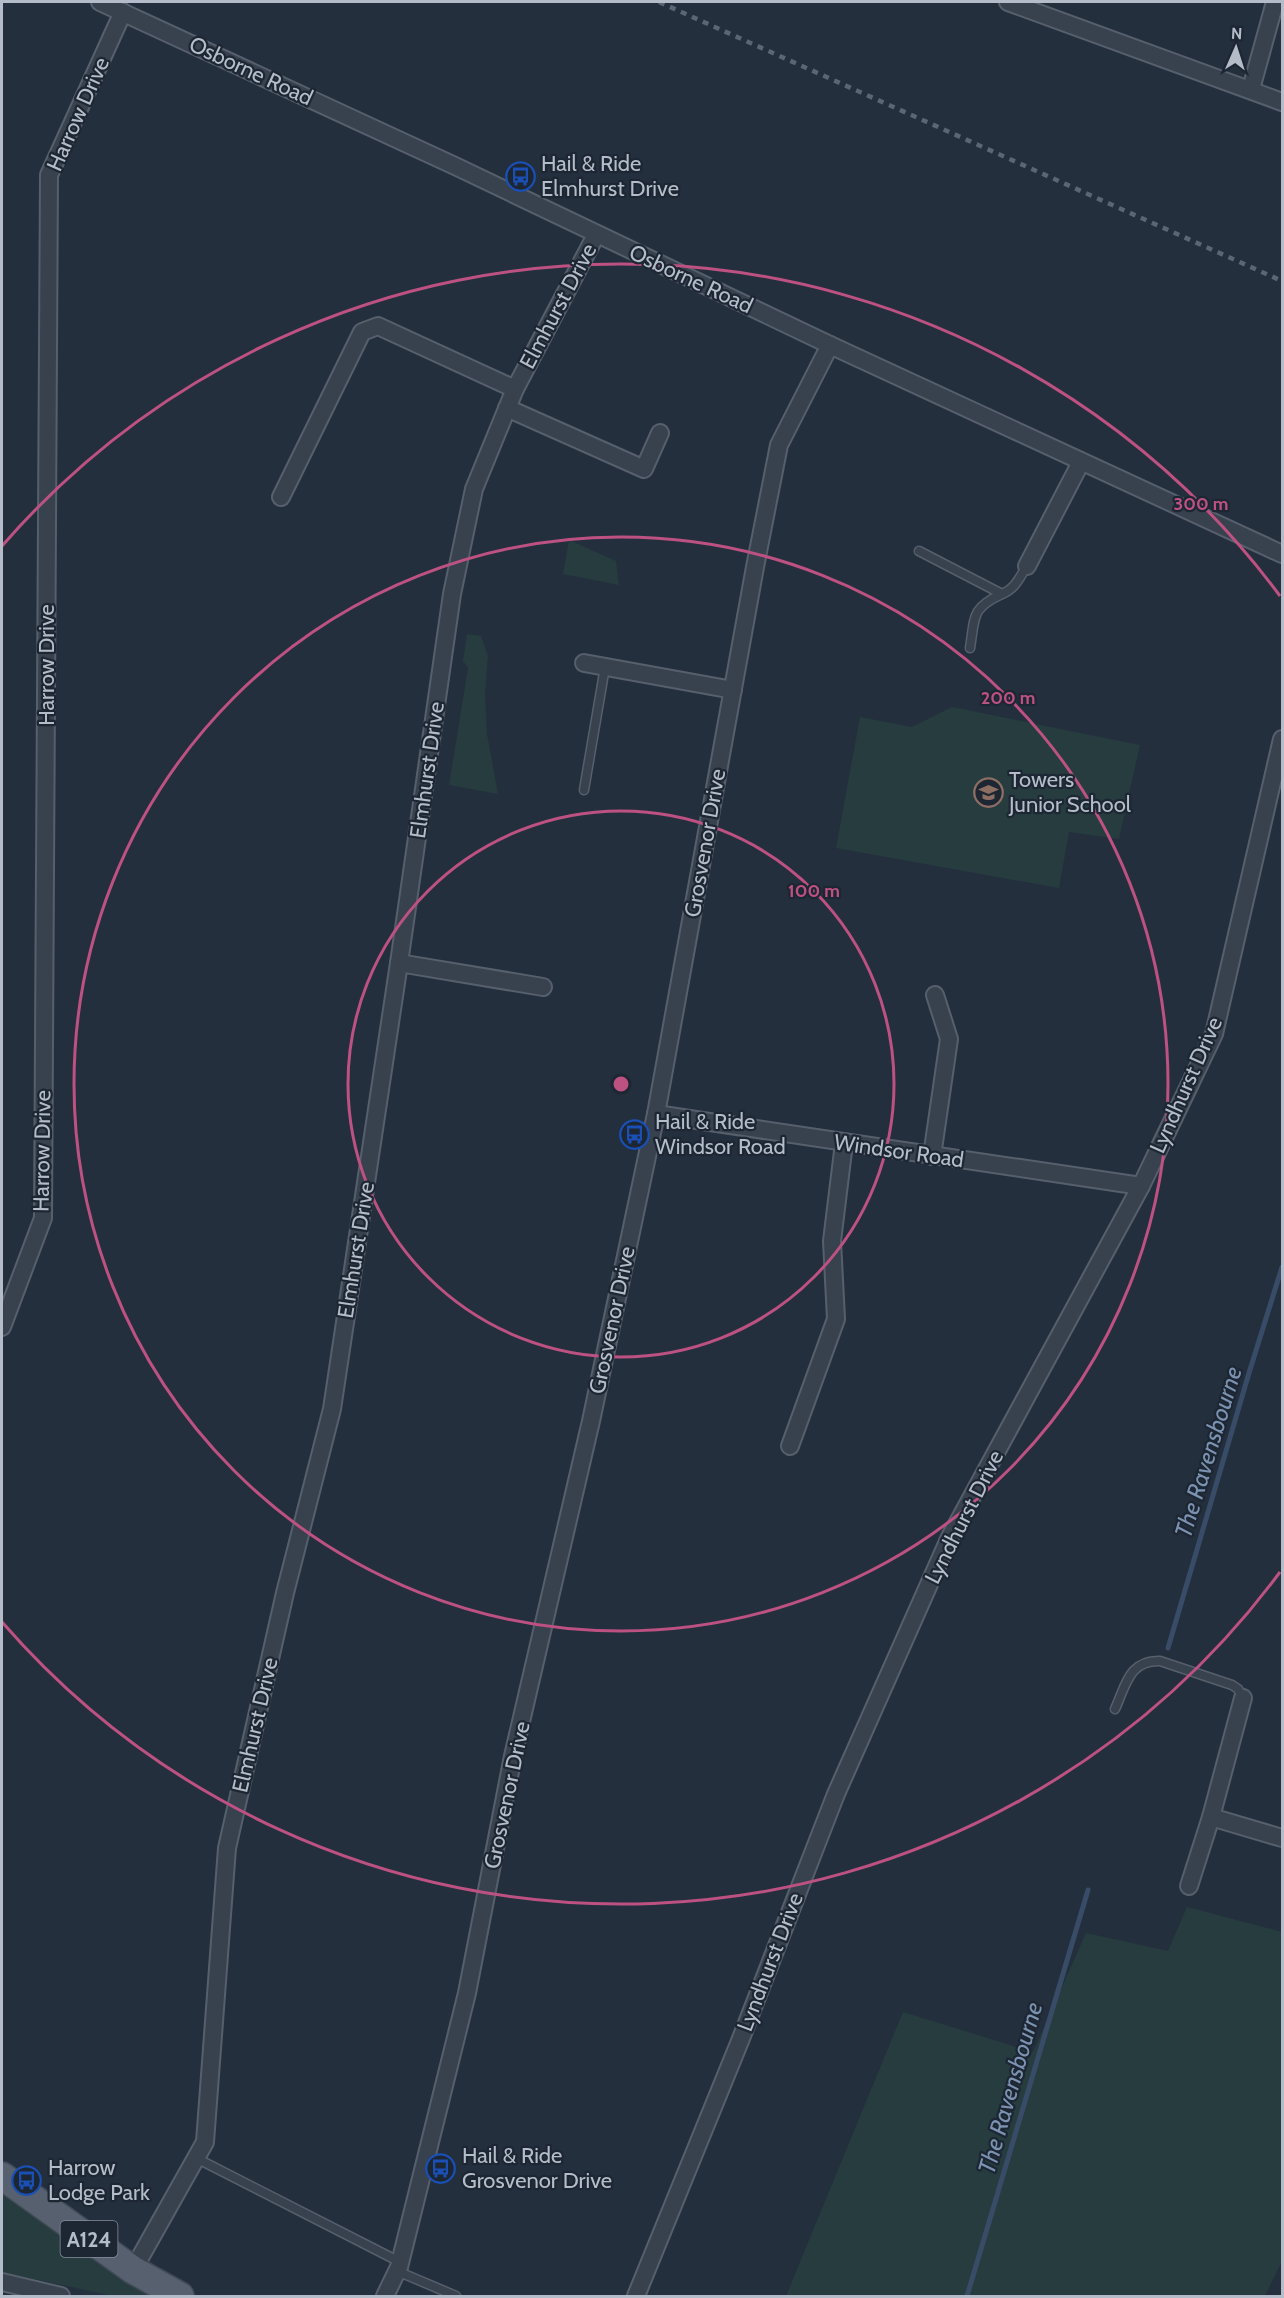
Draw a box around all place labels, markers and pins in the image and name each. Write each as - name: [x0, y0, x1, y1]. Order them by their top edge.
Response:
- place label: Hail & Ride Elmhurst Drive: [541, 150, 679, 202]
- bus stop icon: Hail & Ride Elmhurst Drive: [504, 160, 536, 192]
- place label: Towers Junior School: [1008, 766, 1132, 818]
- school or university icon: Towers Junior School: [972, 776, 1004, 808]
- centre of rings: [611, 1074, 631, 1094]
- place label: Hail & Ride Windsor Road: [655, 1108, 786, 1160]
- bus stop icon: Hail & Ride Windsor Road: [618, 1118, 650, 1150]
- place label: Hail & Ride Grosvenor Drive: [462, 2142, 612, 2194]
- bus stop icon: Hail & Ride Grosvenor Drive: [425, 2152, 457, 2184]
- place label: Harrow Lodge Park: [48, 2154, 150, 2206]
- bus stop icon: Harrow Lodge Park: [11, 2164, 43, 2196]

